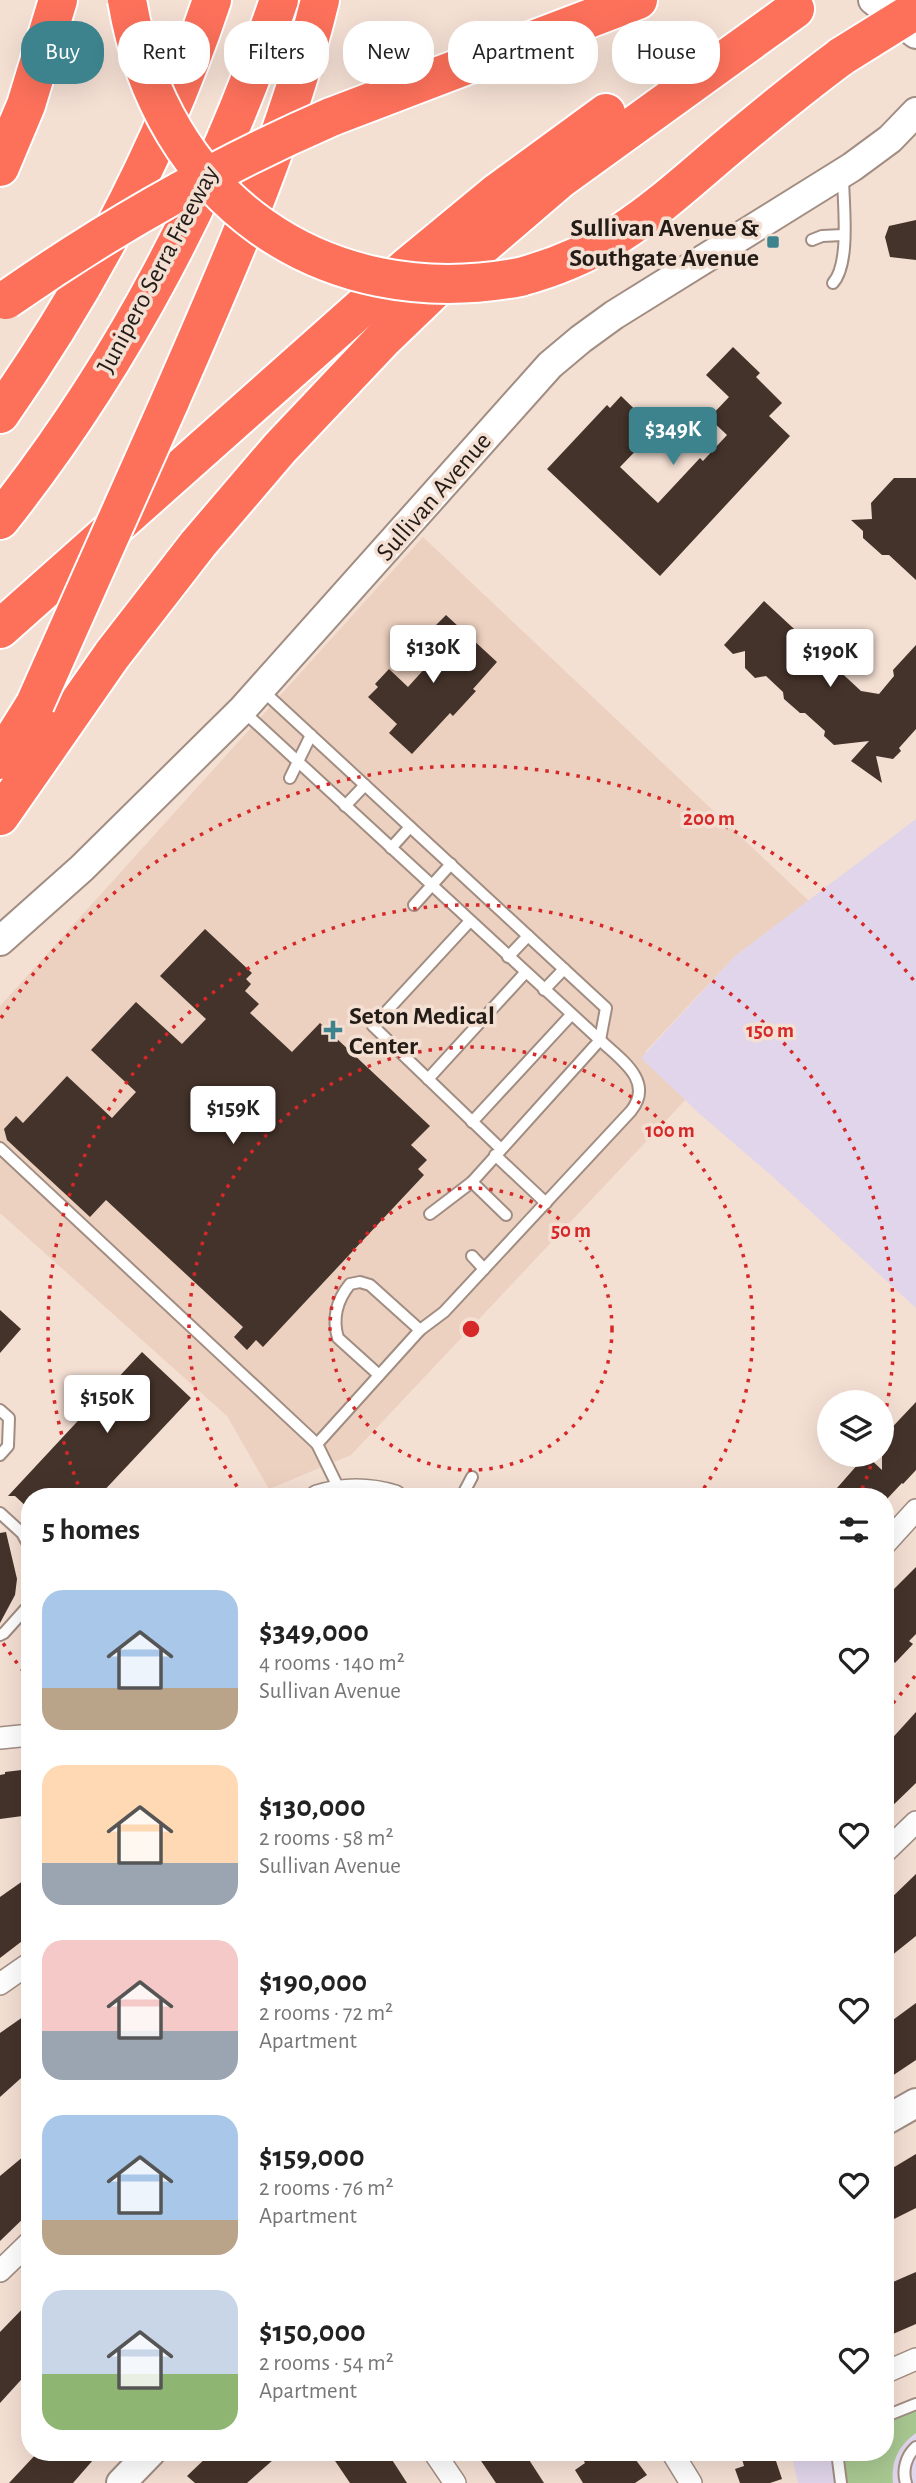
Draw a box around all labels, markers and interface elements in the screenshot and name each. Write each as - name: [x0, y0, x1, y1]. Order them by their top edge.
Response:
- chip: Buy: [21, 21, 104, 84]
- chip: Rent: [118, 21, 210, 84]
- chip: Filters: [224, 21, 329, 84]
- chip: New: [343, 21, 434, 84]
- chip: Apartment: [448, 21, 598, 84]
- chip: House: [612, 21, 720, 84]
- street label: Junipero Serra Freeway: [92, 162, 223, 377]
- place label: Sullivan Avenue & Southgate Avenue: [569, 215, 760, 271]
- marker: Sullivan Avenue & Southgate Avenue: [765, 234, 781, 250]
- pin: $349K: [624, 407, 722, 467]
- text: $349K: [645, 418, 701, 441]
- street label: Sullivan Avenue: [371, 428, 496, 566]
- pin: $130K: [384, 626, 482, 685]
- pin: $190K: [781, 630, 879, 689]
- text: $130K: [406, 636, 460, 659]
- text: $190K: [802, 640, 858, 663]
- text: 200 m: [683, 808, 735, 829]
- place label: Seton Medical Center: [349, 1003, 495, 1059]
- marker: Seton Medical Center: [323, 1020, 343, 1040]
- text: 150 m: [746, 1020, 794, 1041]
- pin: $159K: [184, 1086, 282, 1146]
- text: $159K: [206, 1097, 260, 1120]
- text: 100 m: [645, 1120, 695, 1141]
- text: 50 m: [551, 1220, 591, 1241]
- centre of rings: [459, 1317, 483, 1341]
- pin: $150K: [58, 1376, 156, 1435]
- text: $150K: [80, 1386, 134, 1409]
- map controls: [817, 1390, 894, 1467]
- button: layers: [817, 1390, 894, 1467]
- icon: filters: [835, 1511, 873, 1549]
- text: 5 homes: [42, 1515, 140, 1545]
- text: $349,000: [259, 1617, 369, 1647]
- icon: home: [98, 1618, 182, 1702]
- icon: heart: [835, 1641, 873, 1679]
- text: 4 rooms · 140 m²: [259, 1652, 405, 1675]
- text: Sullivan Avenue: [259, 1680, 401, 1703]
- text: $130,000: [259, 1792, 366, 1822]
- icon: home: [98, 1793, 182, 1877]
- icon: heart: [835, 1816, 873, 1854]
- text: 2 rooms · 58 m²: [259, 1827, 394, 1850]
- text: Sullivan Avenue: [259, 1855, 401, 1878]
- text: $190,000: [259, 1967, 367, 1997]
- icon: home: [98, 1968, 182, 2052]
- icon: heart: [835, 1991, 873, 2029]
- text: 2 rooms · 72 m²: [259, 2002, 393, 2025]
- text: Apartment: [259, 2030, 357, 2053]
- text: $159,000: [259, 2142, 365, 2172]
- icon: home: [98, 2143, 182, 2227]
- icon: heart: [835, 2166, 873, 2204]
- text: 2 rooms · 76 m²: [259, 2177, 393, 2200]
- text: Apartment: [259, 2205, 357, 2228]
- text: $150,000: [259, 2317, 366, 2347]
- icon: home: [98, 2318, 182, 2402]
- icon: heart: [835, 2341, 873, 2379]
- text: 2 rooms · 54 m²: [259, 2352, 394, 2375]
- text: Apartment: [259, 2380, 357, 2403]

